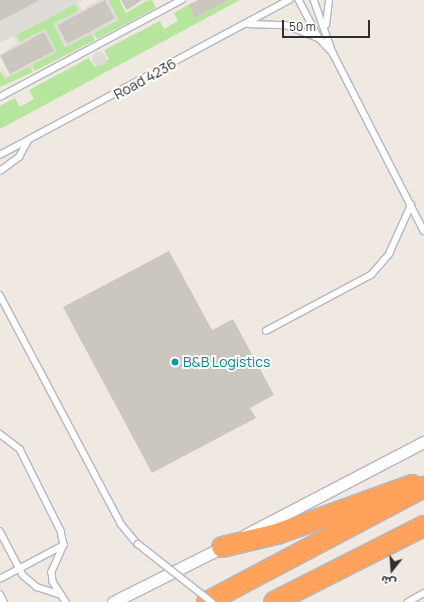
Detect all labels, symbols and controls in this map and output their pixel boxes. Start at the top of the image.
scale bar [284,12,372,38]
text: 50 m [289,18,316,35]
street label: Road 4236 [111,55,179,103]
place label: B&B Logistics [183,354,270,370]
marker: B&B Logistics [170,357,180,367]
north arrow [372,550,412,590]
text: ش [379,573,398,591]

